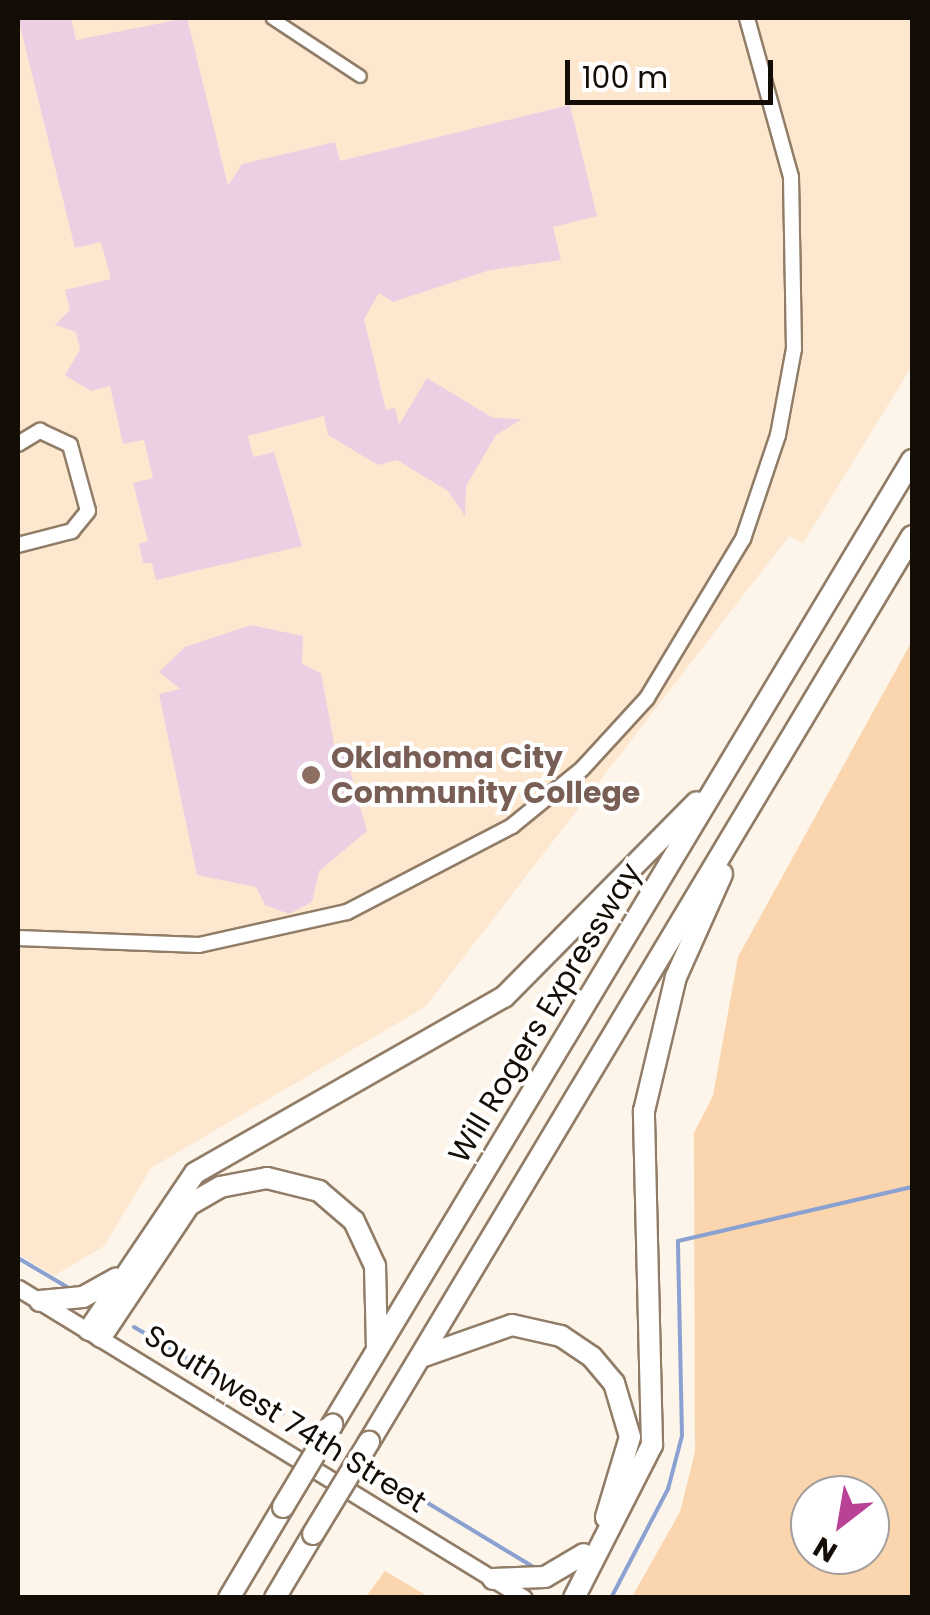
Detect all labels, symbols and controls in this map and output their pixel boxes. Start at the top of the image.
scale bar [570,40,778,102]
text: 100 m [582,56,668,99]
place label: Oklahoma City Community College [331,740,640,810]
marker: Oklahoma City Community College [300,764,322,786]
street label: Will Rogers Expressway [441,856,649,1170]
street label: Southwest 74th Street [138,1318,432,1520]
north arrow [790,1475,890,1575]
text: N [806,1527,844,1572]

